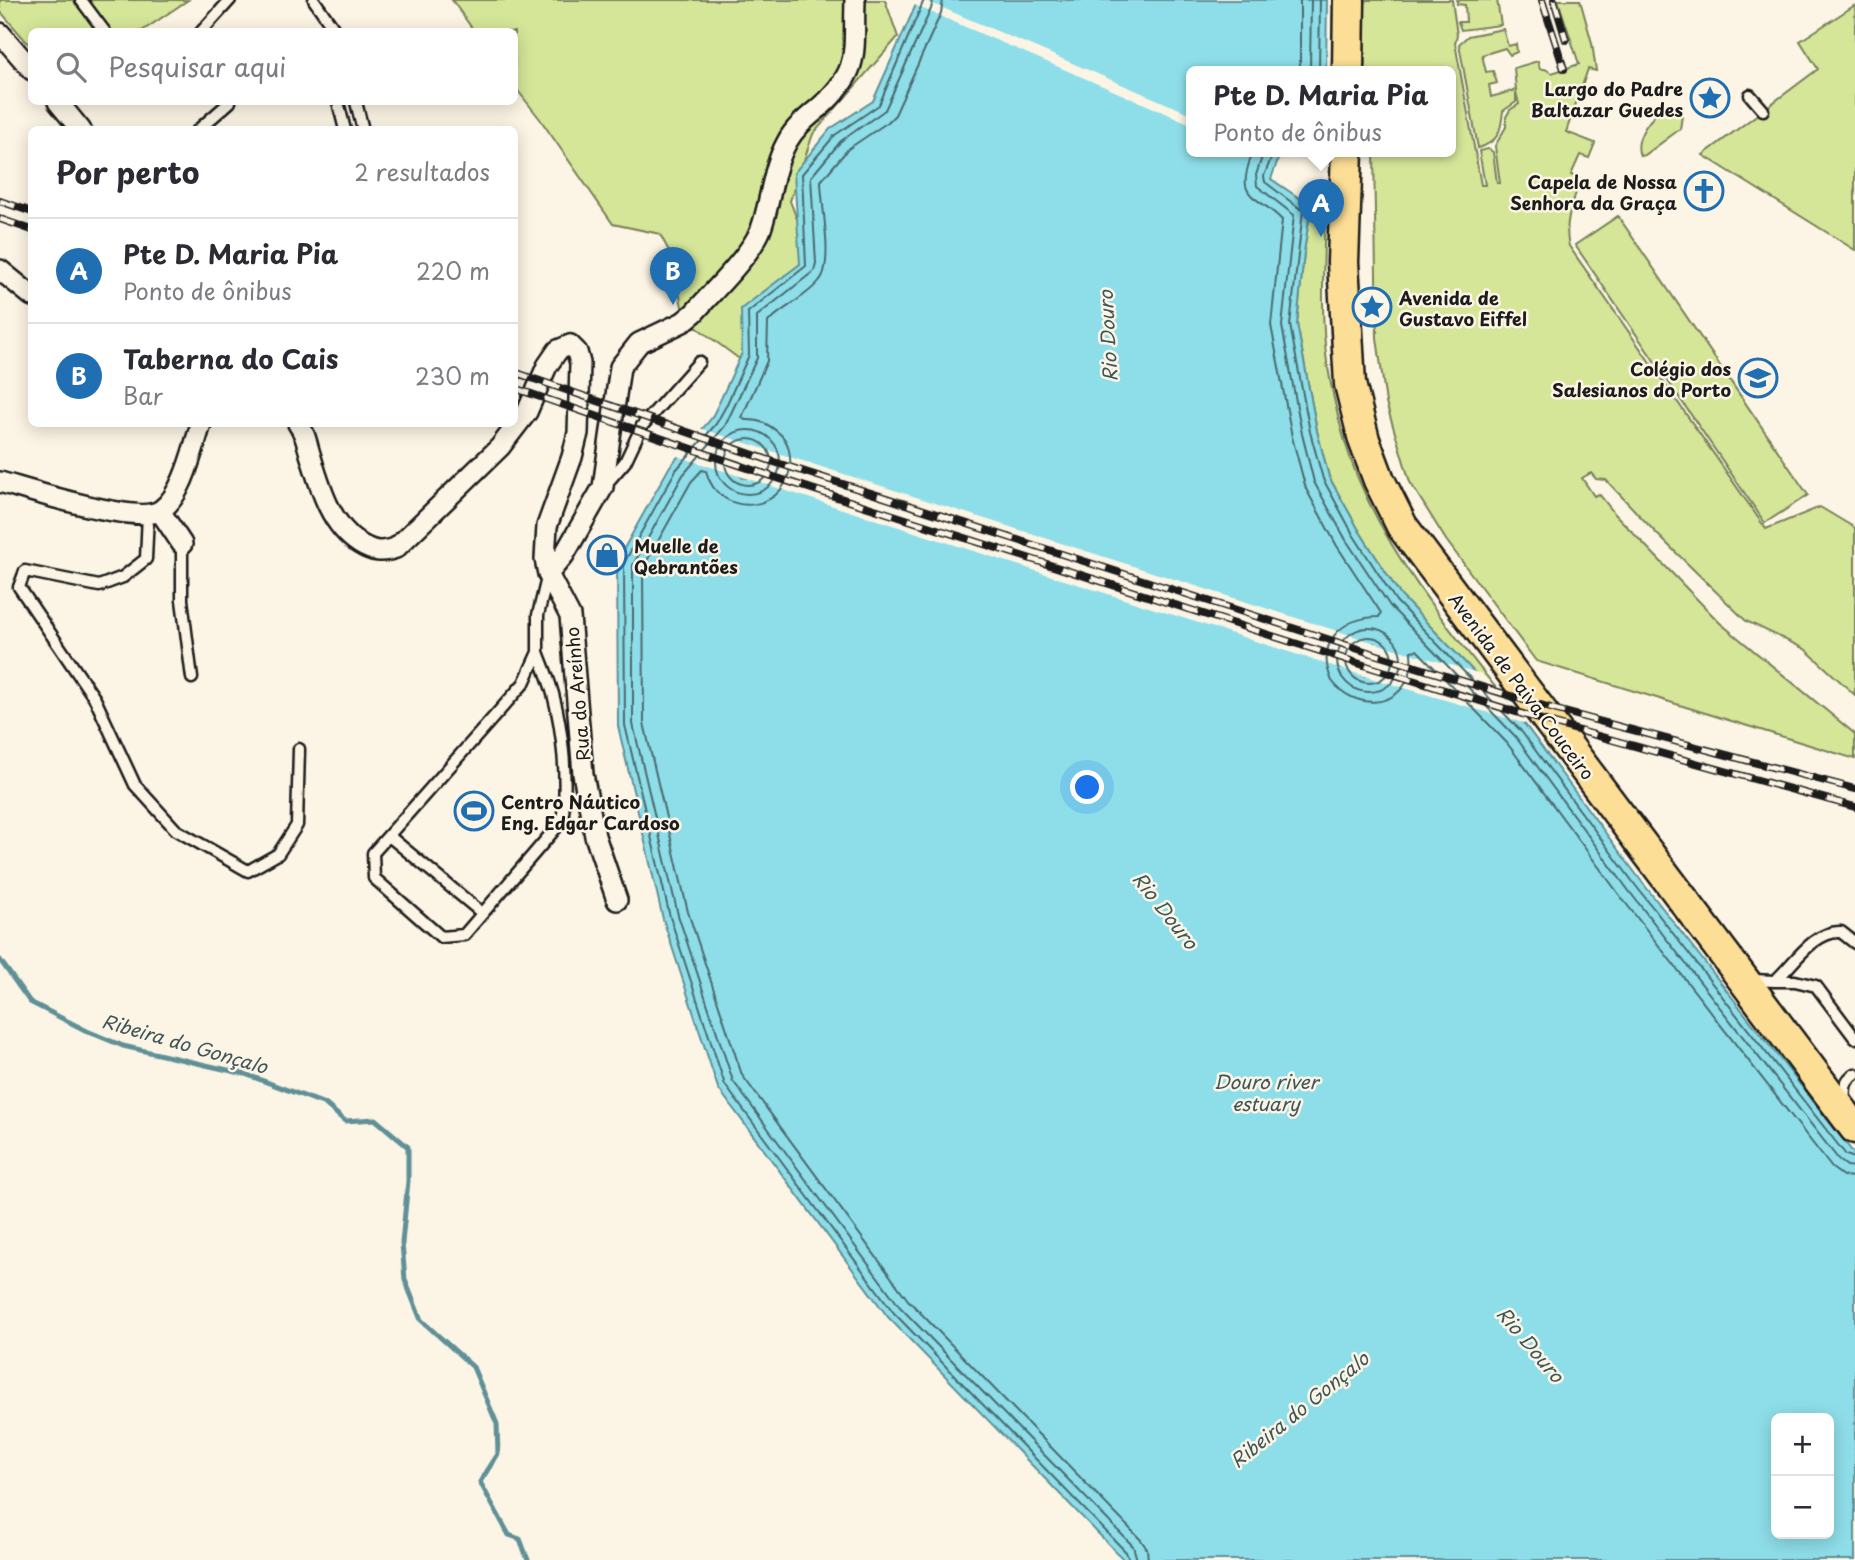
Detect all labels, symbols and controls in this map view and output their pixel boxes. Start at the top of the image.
search box [28,28,518,105]
text: Pesquisar aqui [108,47,286,86]
icon: search [52,48,90,86]
popup [1186,66,1456,157]
text: Pte D. Maria Pia [1213,75,1429,114]
place label: Largo do Padre Baltazar Guedes [1531,75,1683,123]
place icon: Largo do Padre Baltazar Guedes [1689,77,1731,119]
text: Ponto de ônibus [1213,114,1382,149]
text: Por perto [56,149,199,194]
text: 2 resultados [354,154,490,189]
place label: Capela de Nossa Senhora da Graça [1510,168,1677,216]
church icon: Capela de Nossa Senhora da Graça [1683,170,1725,212]
pin: A [1298,179,1344,237]
text: Pte D. Maria Pia [123,234,339,273]
pin: B [650,247,696,305]
text: A [70,253,88,288]
text: 220 m [416,253,490,288]
text: Ponto de ônibus [123,273,292,308]
place label: Avenida de Gustavo Eiffel [1398,284,1527,332]
place icon: Avenida de Gustavo Eiffel [1351,286,1393,328]
water label: Rio Douro [1091,288,1123,382]
text: Taberna do Cais [123,339,338,378]
place label: Colégio dos Salesianos do Porto [1552,355,1731,403]
school or university icon: Colégio dos Salesianos do Porto [1737,357,1779,399]
text: B [71,358,87,393]
text: 230 m [415,358,490,393]
text: Bar [123,378,163,413]
place label: Muelle de Qebrantões [634,532,738,580]
shop icon: Muelle de Qebrantões [586,534,628,576]
street label: Avenida de Paiva Couceiro [1443,587,1601,785]
street label: Rua do Areínho [558,626,596,762]
your location [1070,770,1104,804]
place label: Centro Náutico Eng. Edgar Cardoso [501,788,680,836]
sports icon: Centro Náutico Eng. Edgar Cardoso [453,790,495,832]
water label: Rio Douro [1127,865,1206,956]
water label: Ribeira do Gonçalo [99,1006,272,1080]
water label: Douro river estuary [1214,1067,1321,1117]
water label: Rio Douro [1491,1300,1572,1389]
water label: Ribeira do Gonçalo [1224,1343,1375,1474]
map controls [1771,1413,1834,1539]
button: + [1771,1413,1834,1476]
button: − [1771,1476,1834,1539]

